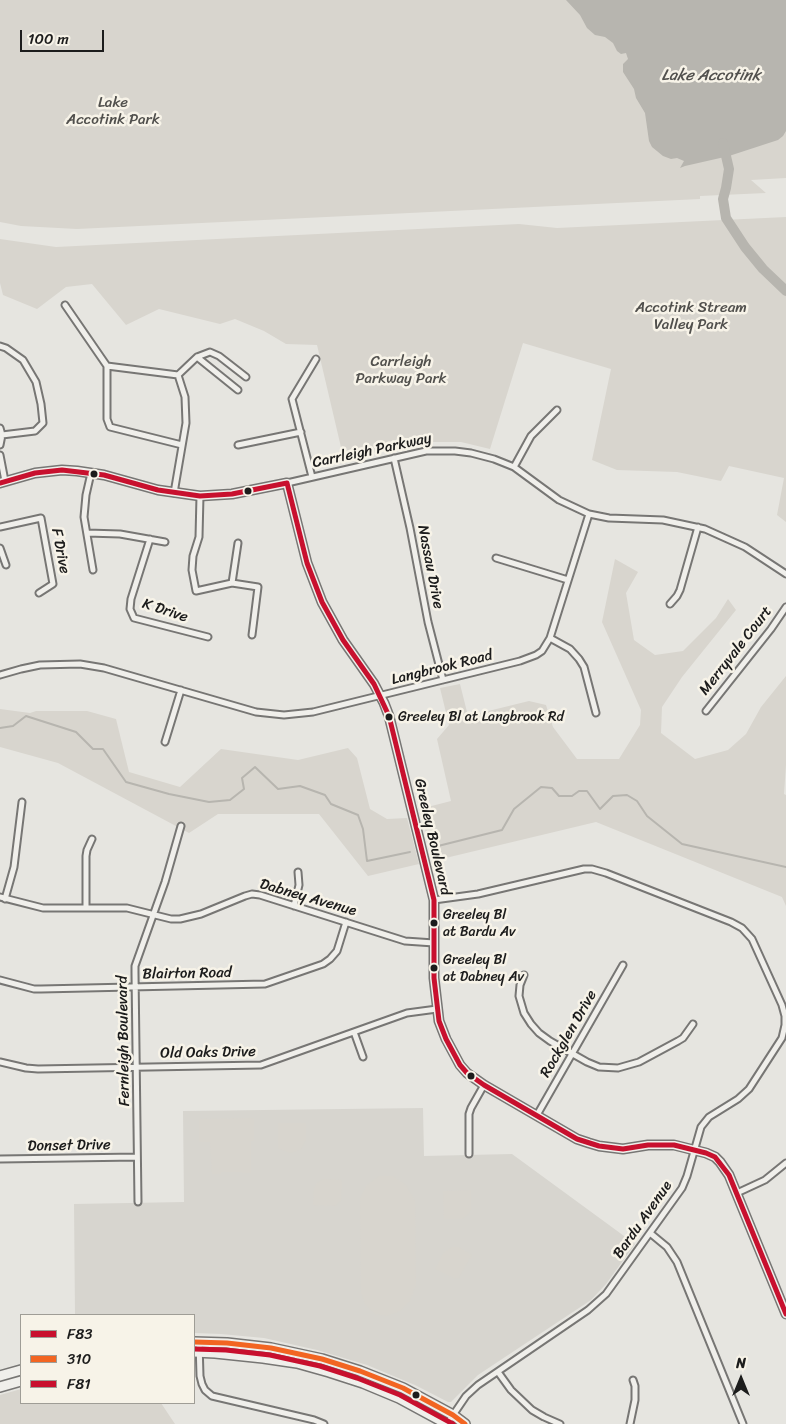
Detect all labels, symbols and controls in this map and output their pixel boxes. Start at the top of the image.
scale bar [22,20,106,52]
text: 100 m [28,26,69,52]
water label: Lake Accotink [662,66,760,86]
park label: Lake Accotink Park [66,94,160,129]
park label: Accotink Stream Valley Park [635,299,747,334]
park label: Carrleigh Parkway Park [355,353,447,388]
street label: Carrleigh Parkway [311,430,433,472]
unlabelled marker [89,469,99,479]
unlabelled marker [243,486,253,496]
street label: Nassau Drive [413,523,447,611]
street label: F Drive [47,527,73,575]
street label: K Drive [140,595,190,627]
street label: Merryvale Court [696,603,776,699]
street label: Langbrook Road [390,647,494,689]
place label: Greeley Bl at Langbrook Rd [398,709,564,725]
marker: Greeley Bl at Langbrook Rd [384,712,394,722]
street label: Greeley Boulevard [410,777,454,897]
street label: Dabney Avenue [257,876,359,920]
place label: Greeley Bl at Bardu Av [443,907,516,940]
marker: Greeley Bl at Bardu Av [429,918,439,928]
place label: Greeley Bl at Dabney Av [443,952,524,984]
marker: Greeley Bl at Dabney Av [429,963,439,973]
street label: Blairton Road [142,964,232,984]
street label: Fernleigh Boulevard [114,975,134,1107]
street label: Rockglen Drive [537,987,601,1081]
street label: Old Oaks Drive [160,1043,256,1063]
unlabelled marker [466,1071,476,1081]
street label: Donset Drive [27,1136,111,1156]
street label: Bardu Avenue [610,1178,676,1262]
legend [20,1314,195,1404]
text: F83 [67,1321,92,1347]
text: 310 [67,1346,91,1372]
text: N [736,1351,746,1376]
north arrow [716,1354,766,1404]
text: F81 [67,1371,91,1397]
unlabelled marker [411,1390,421,1400]

